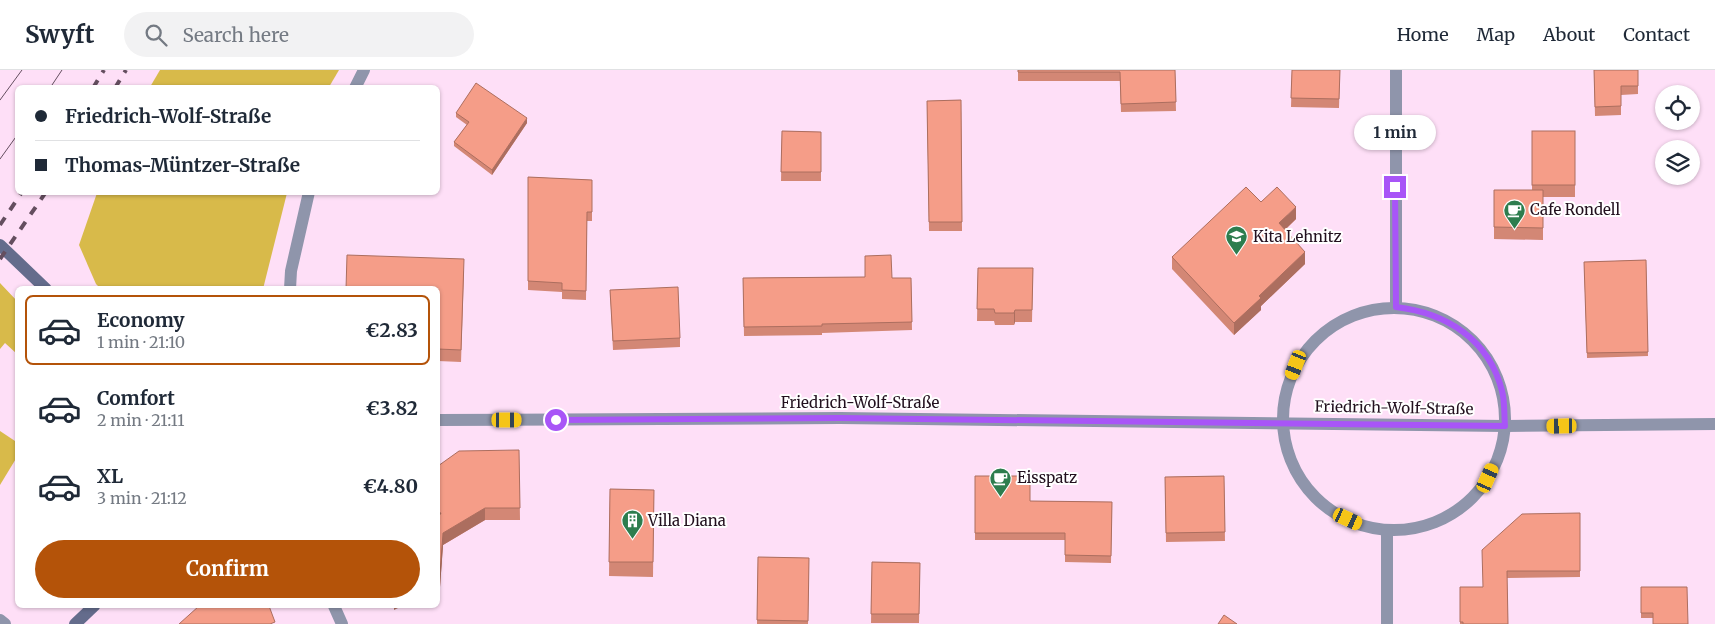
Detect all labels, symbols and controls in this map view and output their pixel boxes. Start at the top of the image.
search box [124,12,474,57]
text: Swyft [25,19,94,50]
icon: search [142,21,170,49]
text: Search here [182,23,289,47]
text: Home [1397,23,1449,46]
text: Map [1477,23,1515,46]
text: About [1543,23,1595,46]
text: Contact [1623,23,1690,46]
map controls [1655,85,1700,185]
button: locate [1655,85,1700,130]
text: Friedrich-Wolf-Straße [65,104,271,128]
callout: 1 min [1354,114,1436,150]
text: 1 min [1373,122,1417,142]
button: layers [1655,140,1700,185]
text: Thomas-Müntzer-Straße [65,153,300,177]
route end [1384,176,1406,198]
cafe icon: Cafe Rondell [1502,198,1526,229]
place label: Cafe Rondell [1530,200,1620,219]
school or university icon: Kita Lehnitz [1225,225,1249,256]
place label: Kita Lehnitz [1253,227,1342,246]
icon: car [37,308,82,353]
text: Economy [97,308,185,332]
text: €2.83 [365,318,418,342]
text: 1 min · 21:10 [97,332,185,352]
car [1283,348,1308,382]
icon: car [37,386,82,431]
text: Comfort [97,386,175,410]
street label: Friedrich-Wolf-Straße [781,393,940,412]
text: €3.82 [366,396,418,420]
street label: Friedrich-Wolf-Straße [1315,397,1474,418]
route start [545,409,567,431]
text: 2 min · 21:11 [97,410,185,430]
car [492,413,522,428]
car [1546,418,1577,434]
car [1475,461,1500,495]
icon: car [37,464,82,509]
text: XL [97,464,123,488]
cafe icon: Eisspatz [989,466,1013,497]
place label: Eisspatz [1017,468,1077,487]
text: €4.80 [363,474,418,498]
text: 3 min · 21:12 [97,488,187,508]
car [1331,506,1364,532]
building icon: Villa Diana [620,509,644,540]
place label: Villa Diana [647,511,726,530]
button: Confirm [35,540,420,598]

